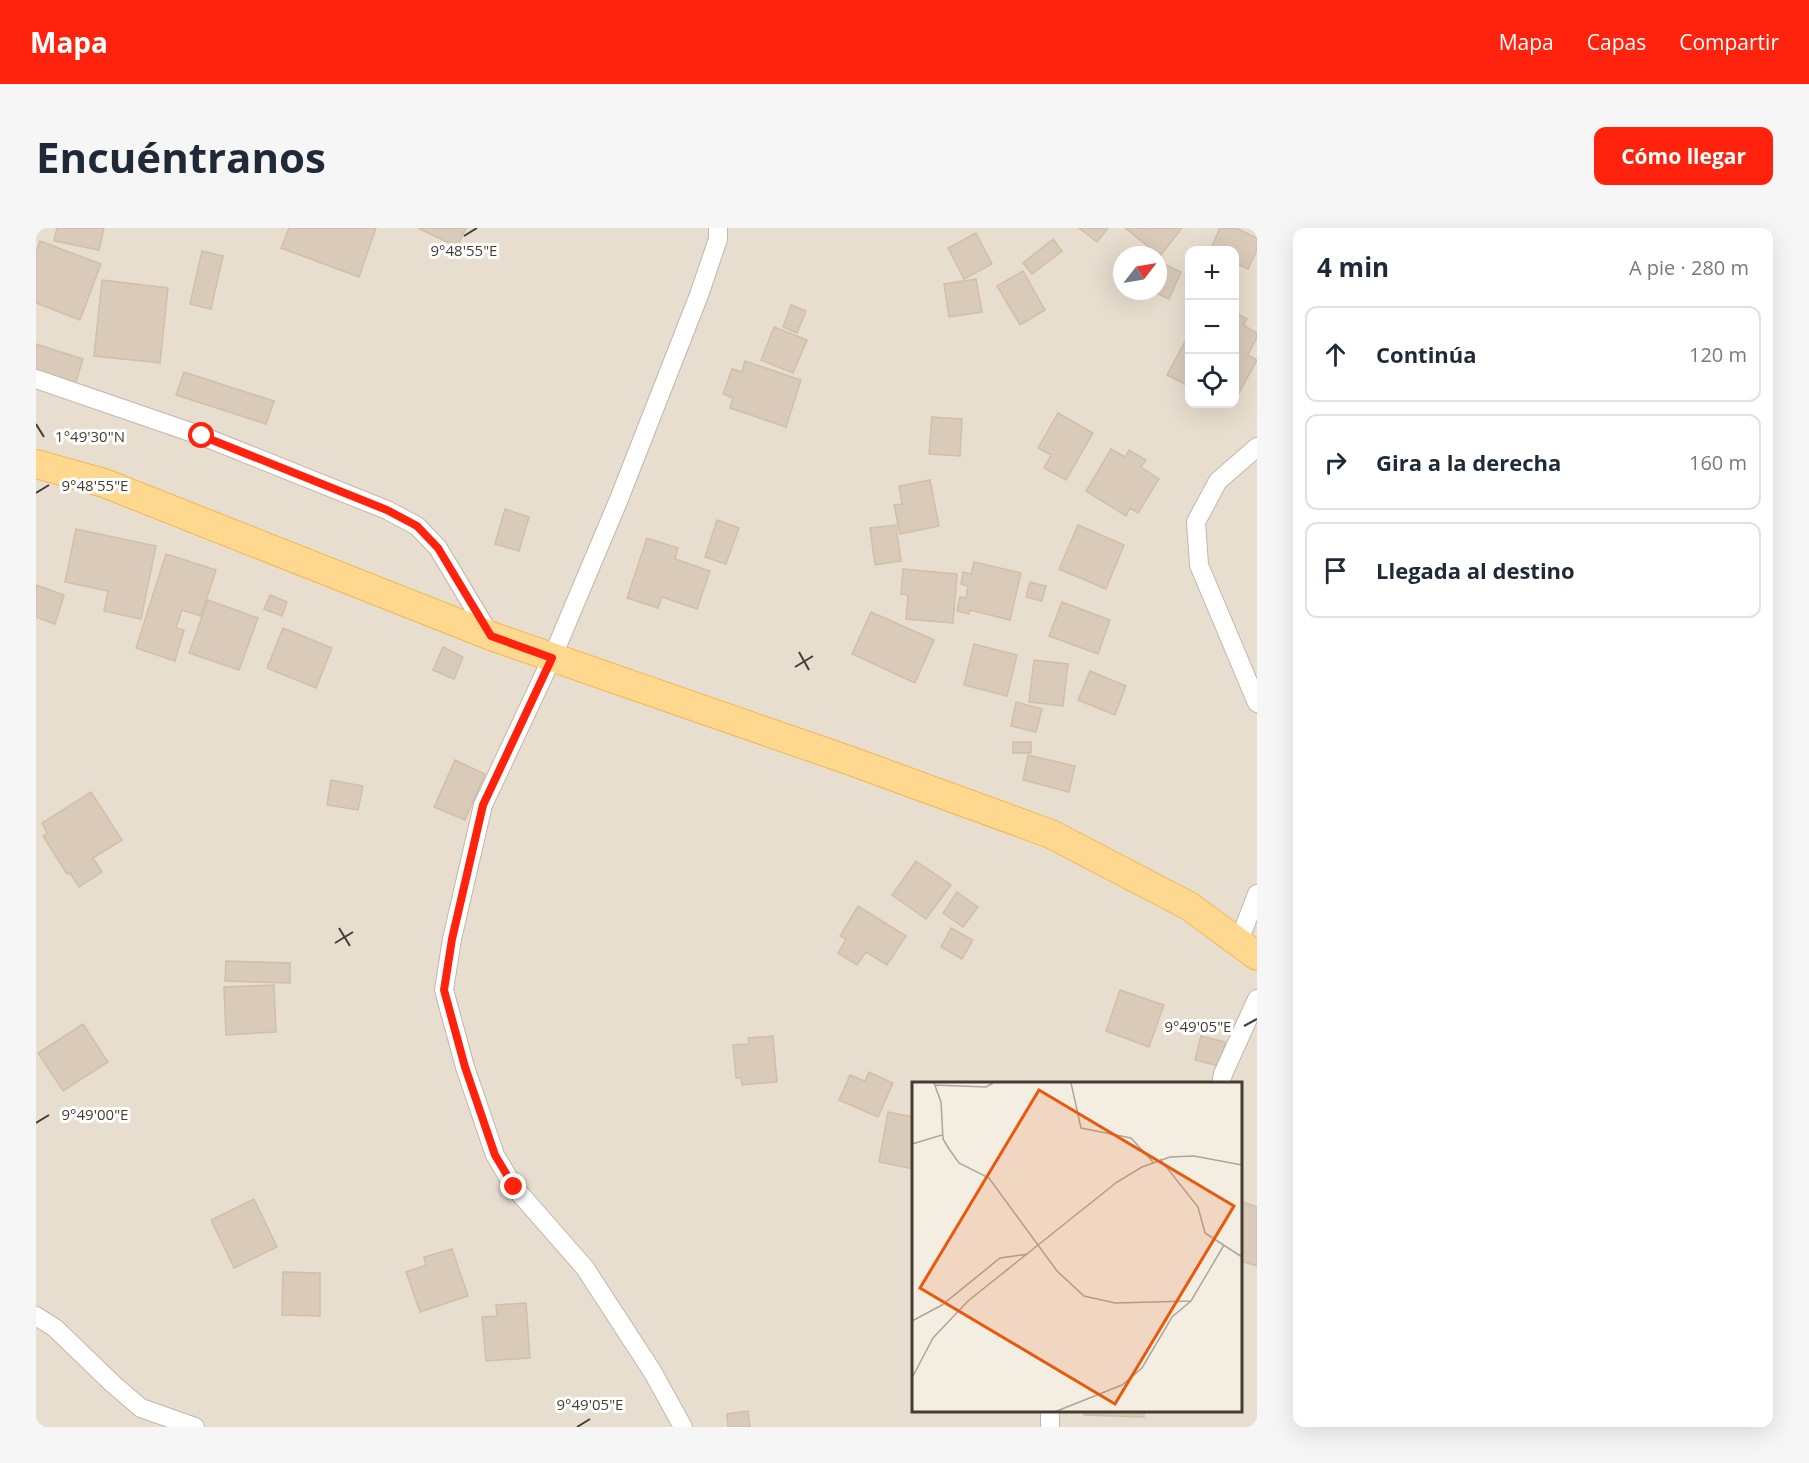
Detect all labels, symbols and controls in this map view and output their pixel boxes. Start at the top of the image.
text: Mapa [30,23,108,61]
text: Mapa [1499,28,1554,56]
text: Capas [1587,28,1646,56]
text: Compartir [1679,28,1779,56]
button: Cómo llegar [1594,127,1773,185]
text: Encuéntranos [36,128,326,185]
text: 9°48'55"E [431,240,497,260]
north arrow [1113,246,1167,300]
map controls [1185,246,1239,408]
button: + [1185,246,1239,300]
text: 4 min [1317,249,1389,285]
text: A pie · 280 m [1629,254,1749,281]
button: − [1185,300,1239,354]
icon: ahead [1319,338,1352,371]
text: Continúa [1376,339,1477,369]
text: 120 m [1689,341,1747,368]
button: locate [1185,354,1239,408]
route start [188,422,214,448]
text: 1°49'30"N [55,426,125,446]
icon: right [1319,446,1352,479]
text: Gira a la derecha [1376,447,1561,477]
text: 160 m [1689,449,1747,476]
text: 9°48'55"E [62,475,128,495]
icon: arrive [1319,554,1352,587]
text: Llegada al destino [1376,555,1575,585]
text: 9°49'05"E [1165,1016,1231,1036]
inset map [912,1082,1242,1412]
text: 9°49'00"E [62,1104,128,1124]
route end [500,1173,526,1199]
text: 9°49'05"E [557,1394,623,1414]

